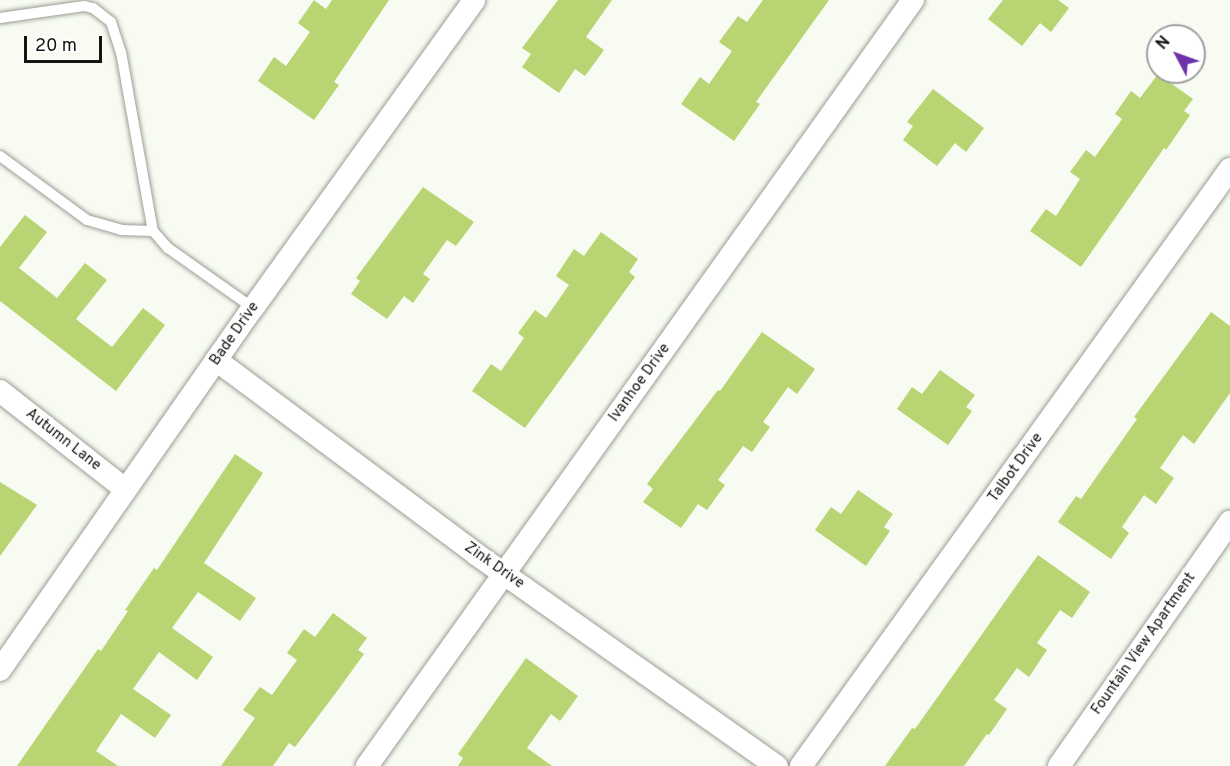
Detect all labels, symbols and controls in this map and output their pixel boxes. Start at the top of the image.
scale bar [27,24,105,62]
north arrow [1146,24,1206,84]
text: N [1153,33,1175,54]
text: 20 m [35,35,77,58]
street label: Bade Drive [207,299,263,369]
street label: Ivanhoe Drive [606,340,674,426]
street label: Autumn Lane [22,405,104,475]
street label: Talbot Drive [985,430,1047,506]
street label: Zink Drive [461,539,527,593]
street label: Fountain View Apartment [1088,569,1200,719]

